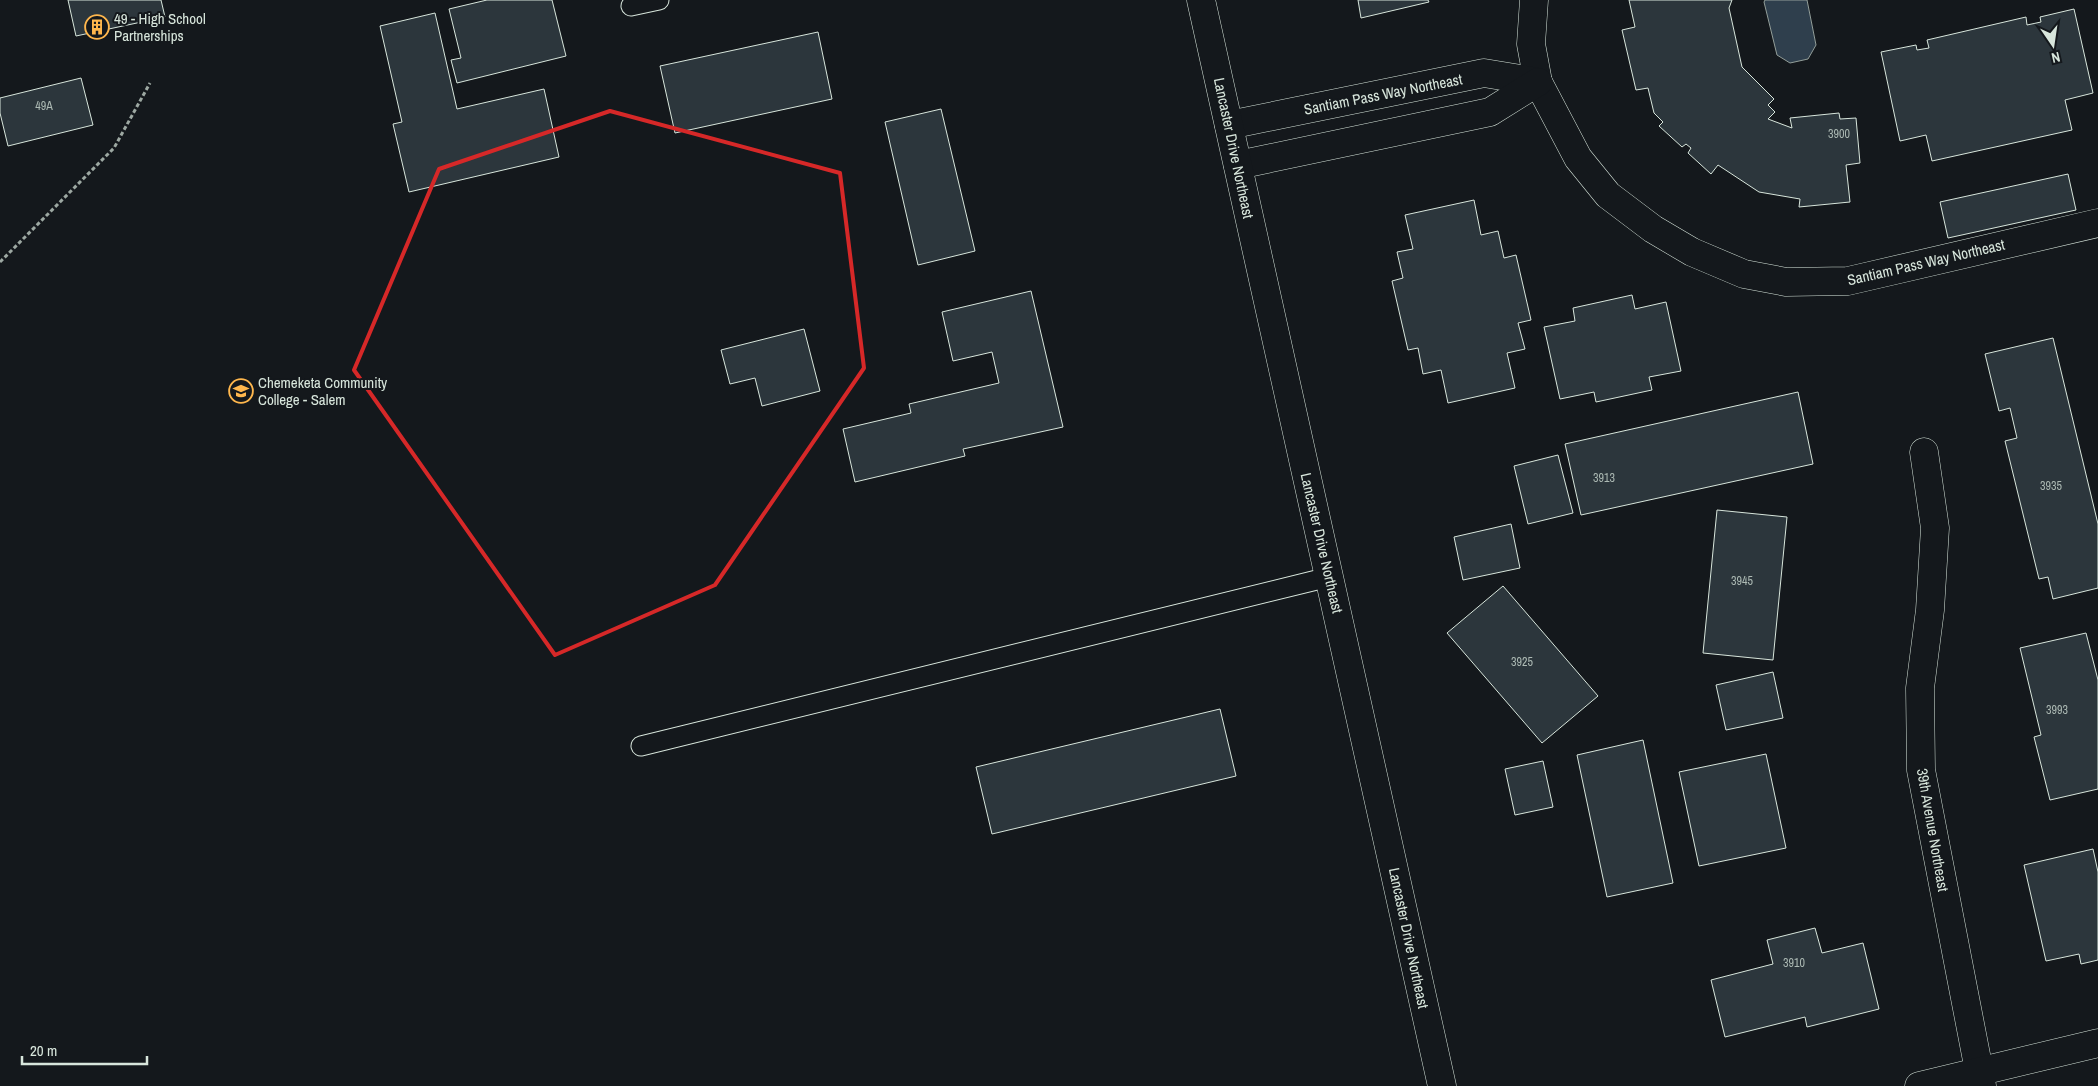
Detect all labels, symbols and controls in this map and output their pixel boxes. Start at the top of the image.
place label: 49 - High School Partnerships [114,8,206,46]
building icon: 49 - High School Partnerships [84,14,110,40]
north arrow [2028,20,2078,70]
text: N [2050,48,2062,67]
street label: Santiam Pass Way Northeast [1302,68,1465,120]
street label: Lancaster Drive Northeast [1209,76,1259,221]
house number: 49A [35,98,53,114]
house number: 3900 [1828,126,1850,142]
street label: Santiam Pass Way Northeast [1845,234,2007,290]
place label: Chemeketa Community College - Salem [258,372,388,410]
school or university icon: Chemeketa Community College - Salem [228,378,254,404]
house number: 3913 [1593,470,1615,486]
street label: Lancaster Drive Northeast [1296,471,1349,616]
house number: 3935 [2040,478,2062,494]
house number: 3945 [1731,573,1753,589]
house number: 3925 [1511,654,1533,670]
house number: 3993 [2046,702,2068,718]
street label: 39th Avenue Northeast [1912,767,1954,894]
street label: Lancaster Drive Northeast [1384,866,1434,1011]
house number: 3910 [1783,955,1805,971]
scale bar [22,1034,148,1066]
text: 20 m [30,1040,57,1061]

